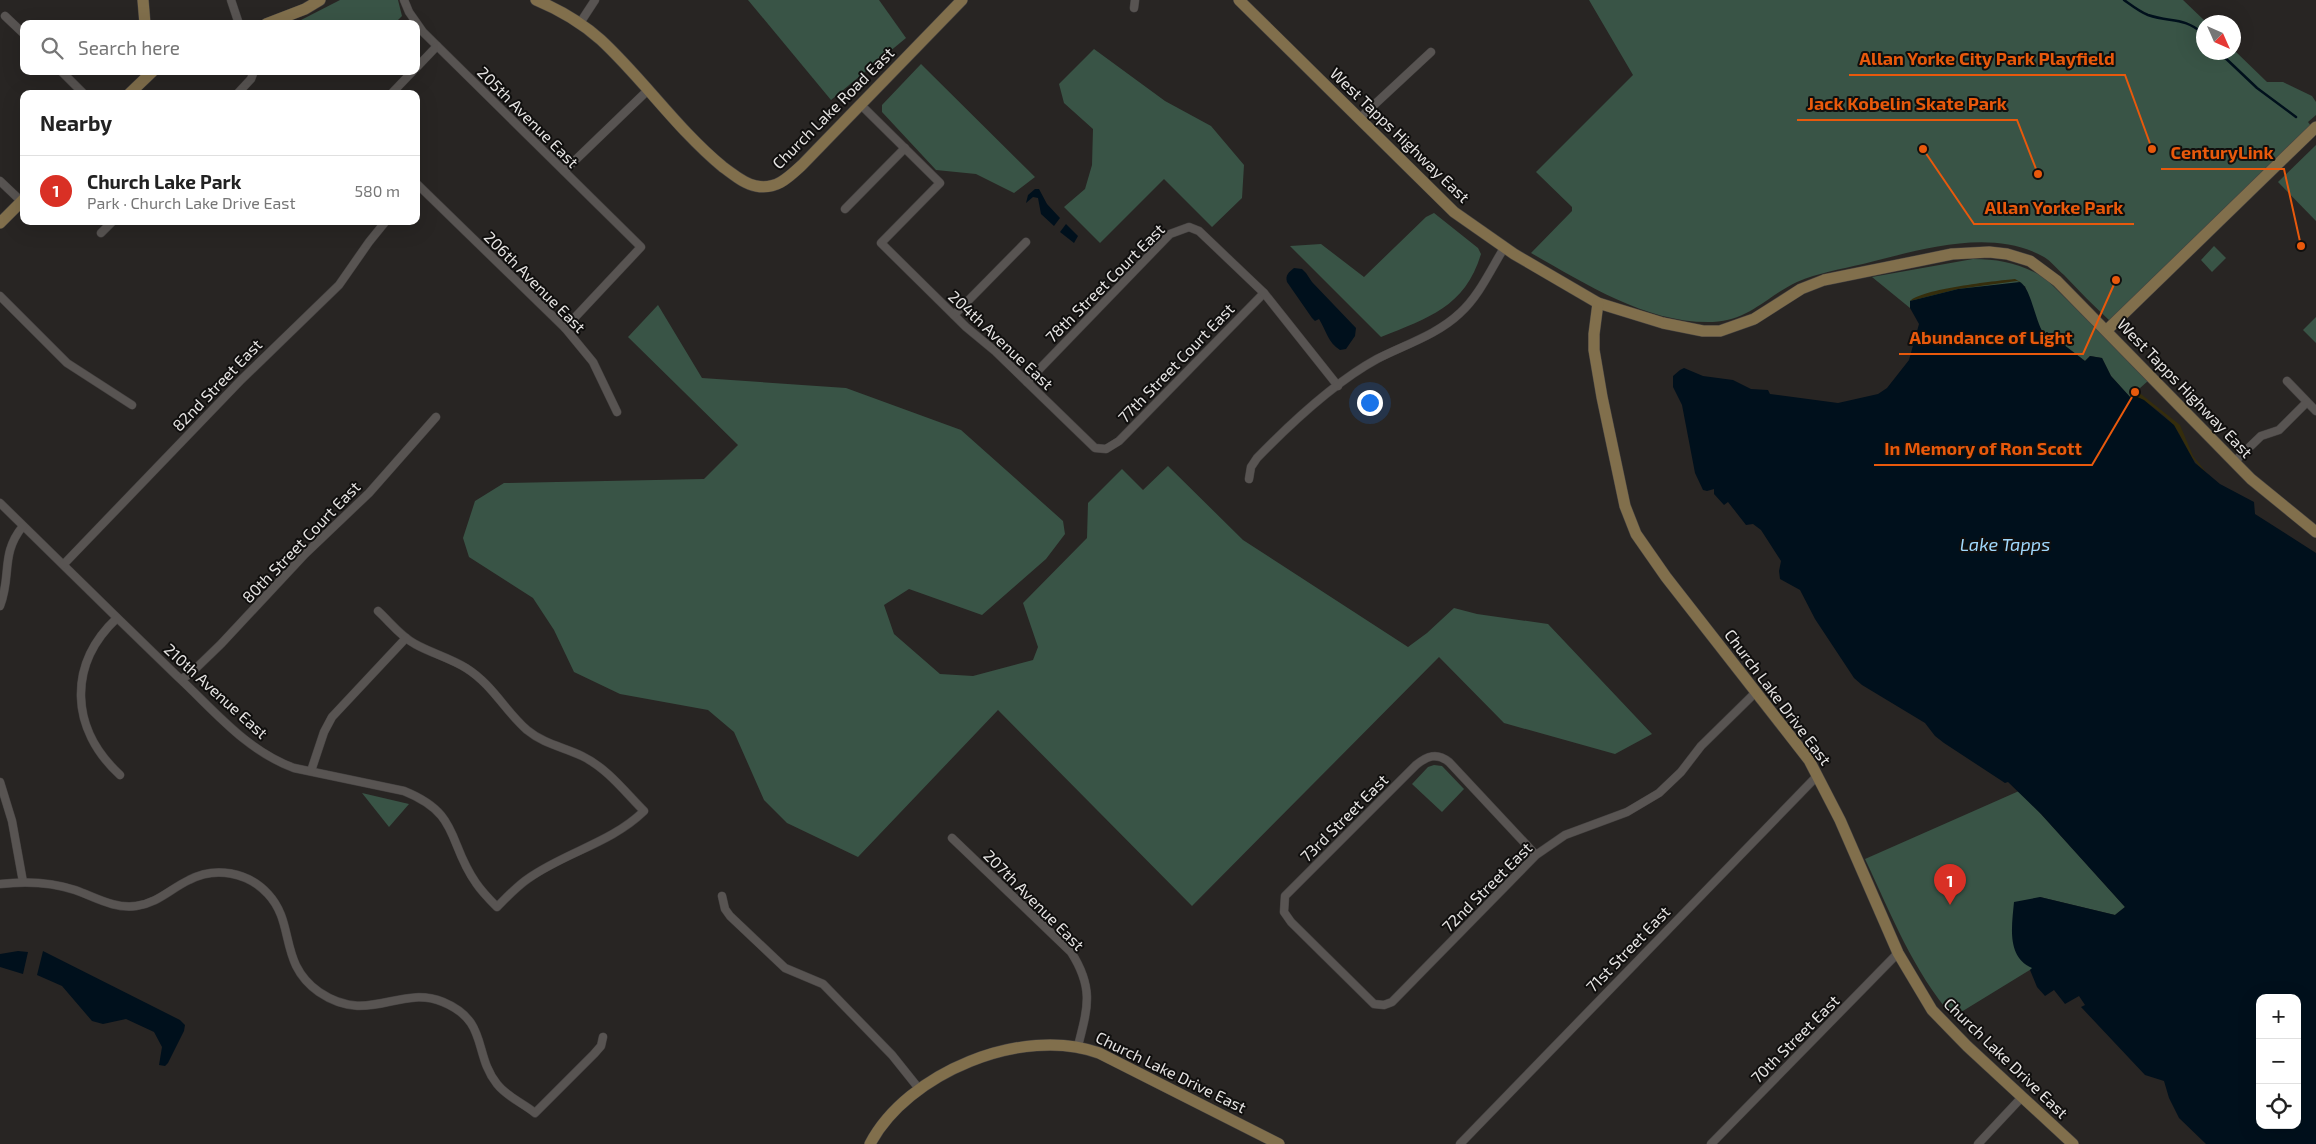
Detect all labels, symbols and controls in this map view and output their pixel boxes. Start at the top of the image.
north arrow [2196,15,2241,60]
search box [20,20,420,75]
icon: search [38,34,66,62]
text: Search here [78,36,180,59]
callout: Allan Yorke City Park Playfield [1849,42,2125,75]
street label: Church Lake Road East [768,43,897,172]
text: Allan Yorke City Park Playfield [1859,47,2115,69]
street label: 205th Avenue East [474,62,583,171]
street label: West Tapps Highway East [1327,63,1474,206]
callout: Jack Kobelin Skate Park [1797,87,2017,120]
text: Jack Kobelin Skate Park [1807,92,2007,114]
text: Nearby [40,110,112,135]
callout: CenturyLink [2161,136,2284,169]
text: CenturyLink [2171,141,2273,163]
text: Church Lake Park [87,170,241,193]
text: 1 [53,181,59,200]
text: 580 m [354,181,400,200]
callout: Allan Yorke Park [1974,191,2134,224]
text: Park · Church Lake Drive East [87,193,296,212]
text: Allan Yorke Park [1985,196,2123,218]
street label: 78th Street Court East [1041,219,1168,346]
street label: 206th Avenue East [481,227,590,336]
street label: 204th Avenue East [945,286,1058,393]
street label: 77th Street Court East [1114,299,1238,426]
street label: West Tapps Highway East [2114,314,2257,461]
callout: Abundance of Light [1899,321,2083,354]
text: Abundance of Light [1909,326,2073,348]
street label: 82nd Street East [168,335,265,435]
your location [1357,390,1383,416]
callout: In Memory of Ron Scott [1874,432,2092,465]
text: In Memory of Ron Scott [1884,437,2082,459]
street label: 80th Street Court East [238,477,364,606]
water label: Lake Tapps [1960,533,2050,555]
street label: Church Lake Drive East [1721,625,1836,768]
street label: 210th Avenue East [161,639,272,742]
street label: 73rd Street East [1296,770,1391,865]
street label: 72nd Street East [1438,838,1536,936]
street label: 207th Avenue East [980,845,1089,954]
pin: 1 [1934,864,1966,905]
street label: 71st Street East [1582,902,1673,996]
street label: 70th Street East [1747,991,1843,1087]
street label: Church Lake Drive East [1940,993,2072,1122]
map controls [2256,994,2301,1129]
button: + [2256,994,2301,1039]
street label: Church Lake Drive East [1093,1027,1250,1116]
button: − [2256,1039,2301,1084]
button: locate [2256,1084,2301,1129]

